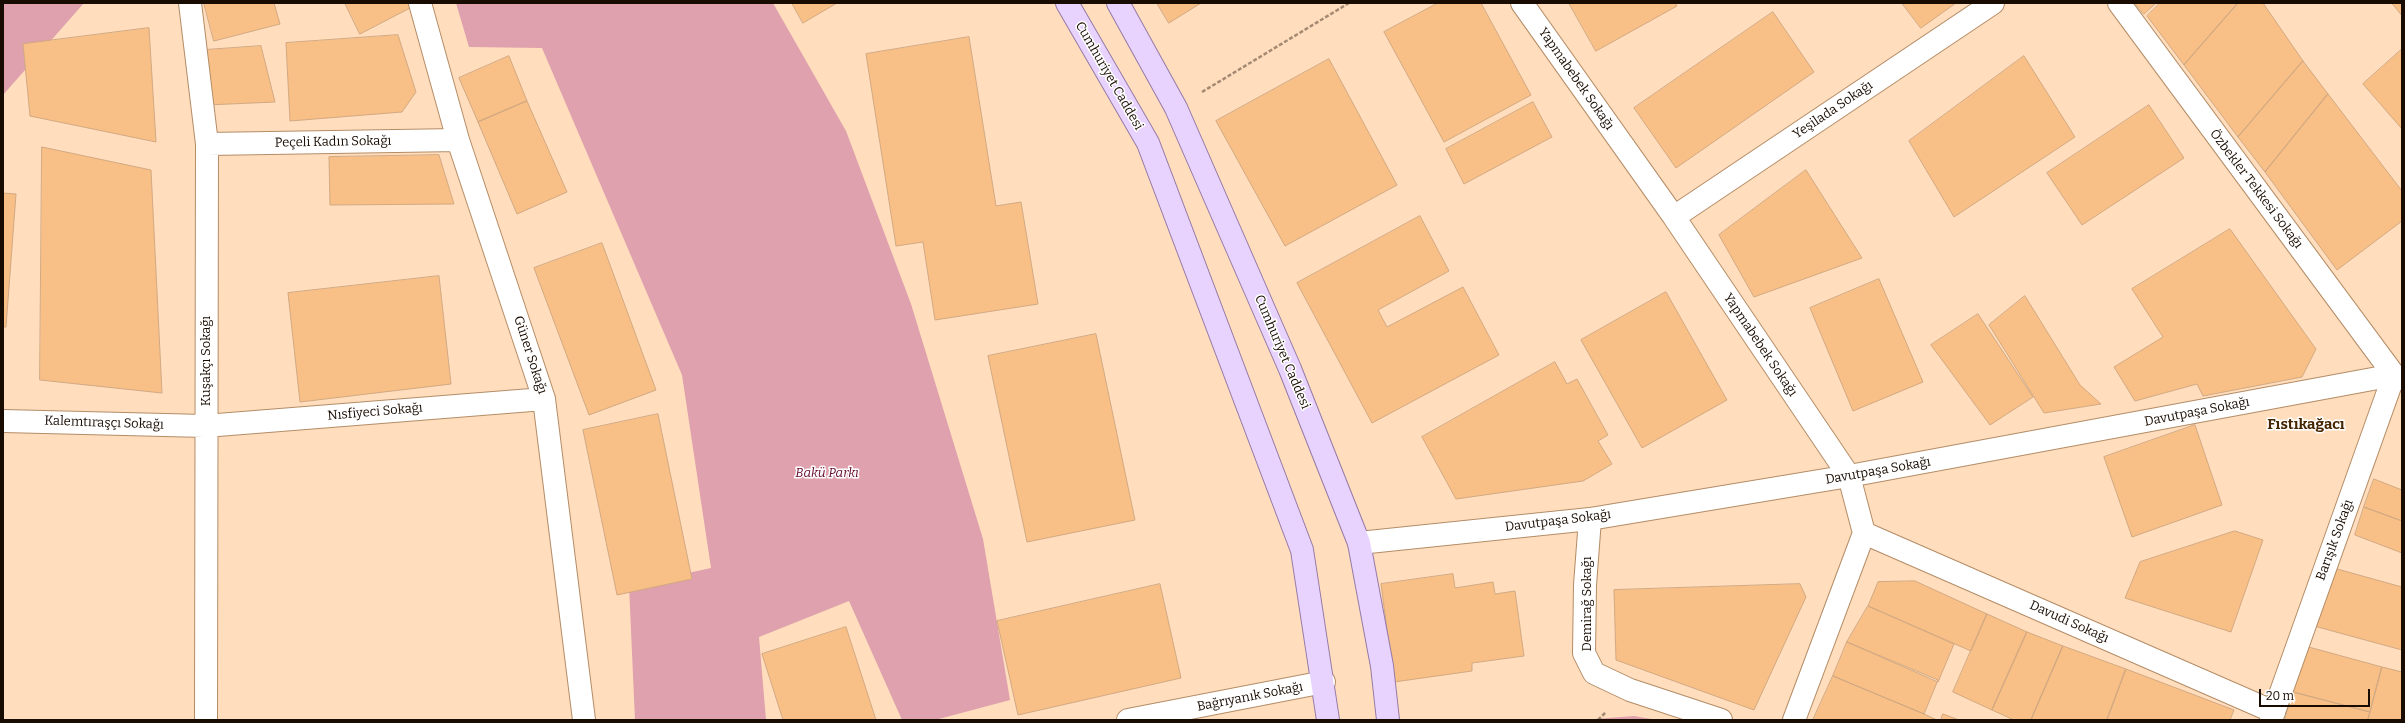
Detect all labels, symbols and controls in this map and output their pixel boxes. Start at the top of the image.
street label: Cumhuriyet Caddesi [1072,19,1146,133]
street label: Yapmabebek Sokağı [1535,25,1617,133]
street label: Yeşilada Sokağı [1790,78,1876,142]
street label: Özbekler Tekkesi Sokağı [2206,126,2306,252]
street label: Peçeli Kadın Sokağı [274,133,392,151]
street label: Yapmabebek Sokağı [1720,290,1800,400]
street label: Cumhuriyet Caddesi [1251,292,1313,412]
street label: Güner Sokağı [510,314,550,396]
street label: Kuşakçı Sokağı [198,316,214,406]
street label: Davutpaşa Sokağı [2143,394,2251,430]
street label: Nısfiyeci Sokağı [327,400,423,424]
street label: Kalemtıraşçı Sokağı [44,413,164,433]
district label: Fıstıkağacı [2267,416,2345,434]
street label: Davutpaşa Sokağı [1824,454,1932,488]
park label: Bakü Parkı [795,465,859,481]
street label: Barışık Sokağı [2313,497,2357,583]
street label: Davutpaşa Sokağı [1504,507,1612,535]
street label: Demirağ Sokağı [1579,556,1595,652]
street label: Davudi Sokağı [2027,598,2111,646]
street label: Bağrıyanık Sokağı [1196,679,1304,715]
scale bar [2261,681,2372,707]
text: 20 m [2266,689,2294,703]

